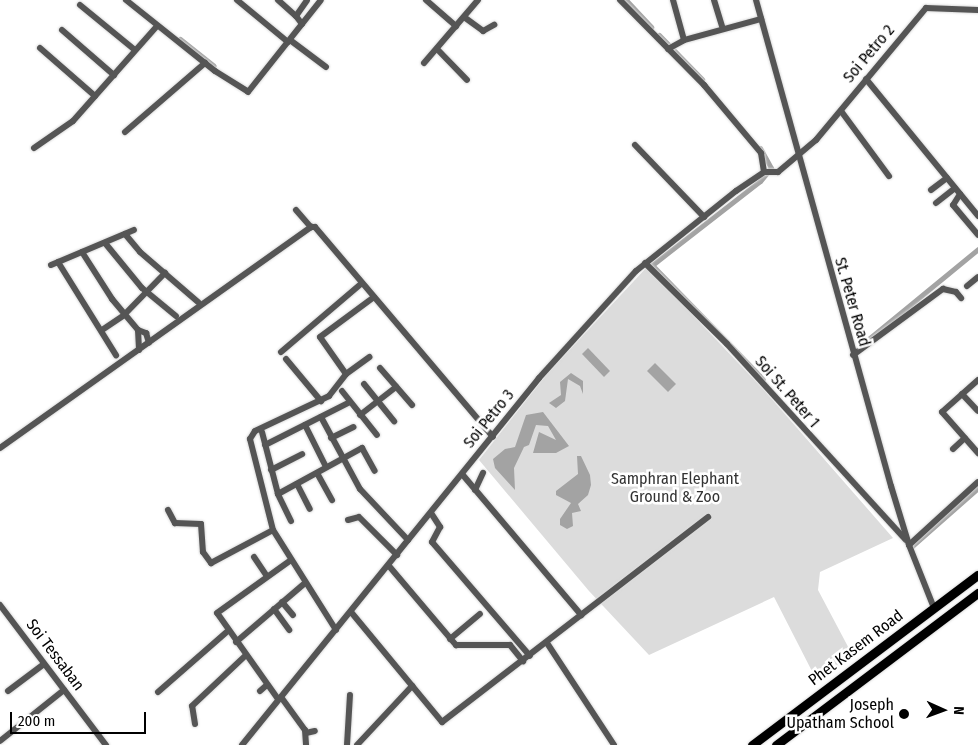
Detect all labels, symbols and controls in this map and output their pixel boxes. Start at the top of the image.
street label: Soi Petro 2 [839,21,899,87]
street label: St. Peter Road [830,255,874,349]
street label: Soi St. Peter 1 [751,352,823,432]
street label: Soi Petro 3 [460,386,518,452]
park label: Samphran Elephant Ground & Zoo [611,469,739,507]
street label: Phet Kasem Road [805,606,907,690]
street label: Soi Tessaban [22,616,88,694]
north arrow [918,685,968,735]
place label: Joseph Upatham School [787,695,894,733]
scale bar [12,702,149,734]
text: N [950,706,967,715]
marker: Joseph Upatham School [898,708,910,720]
text: 200 m [18,712,55,730]

